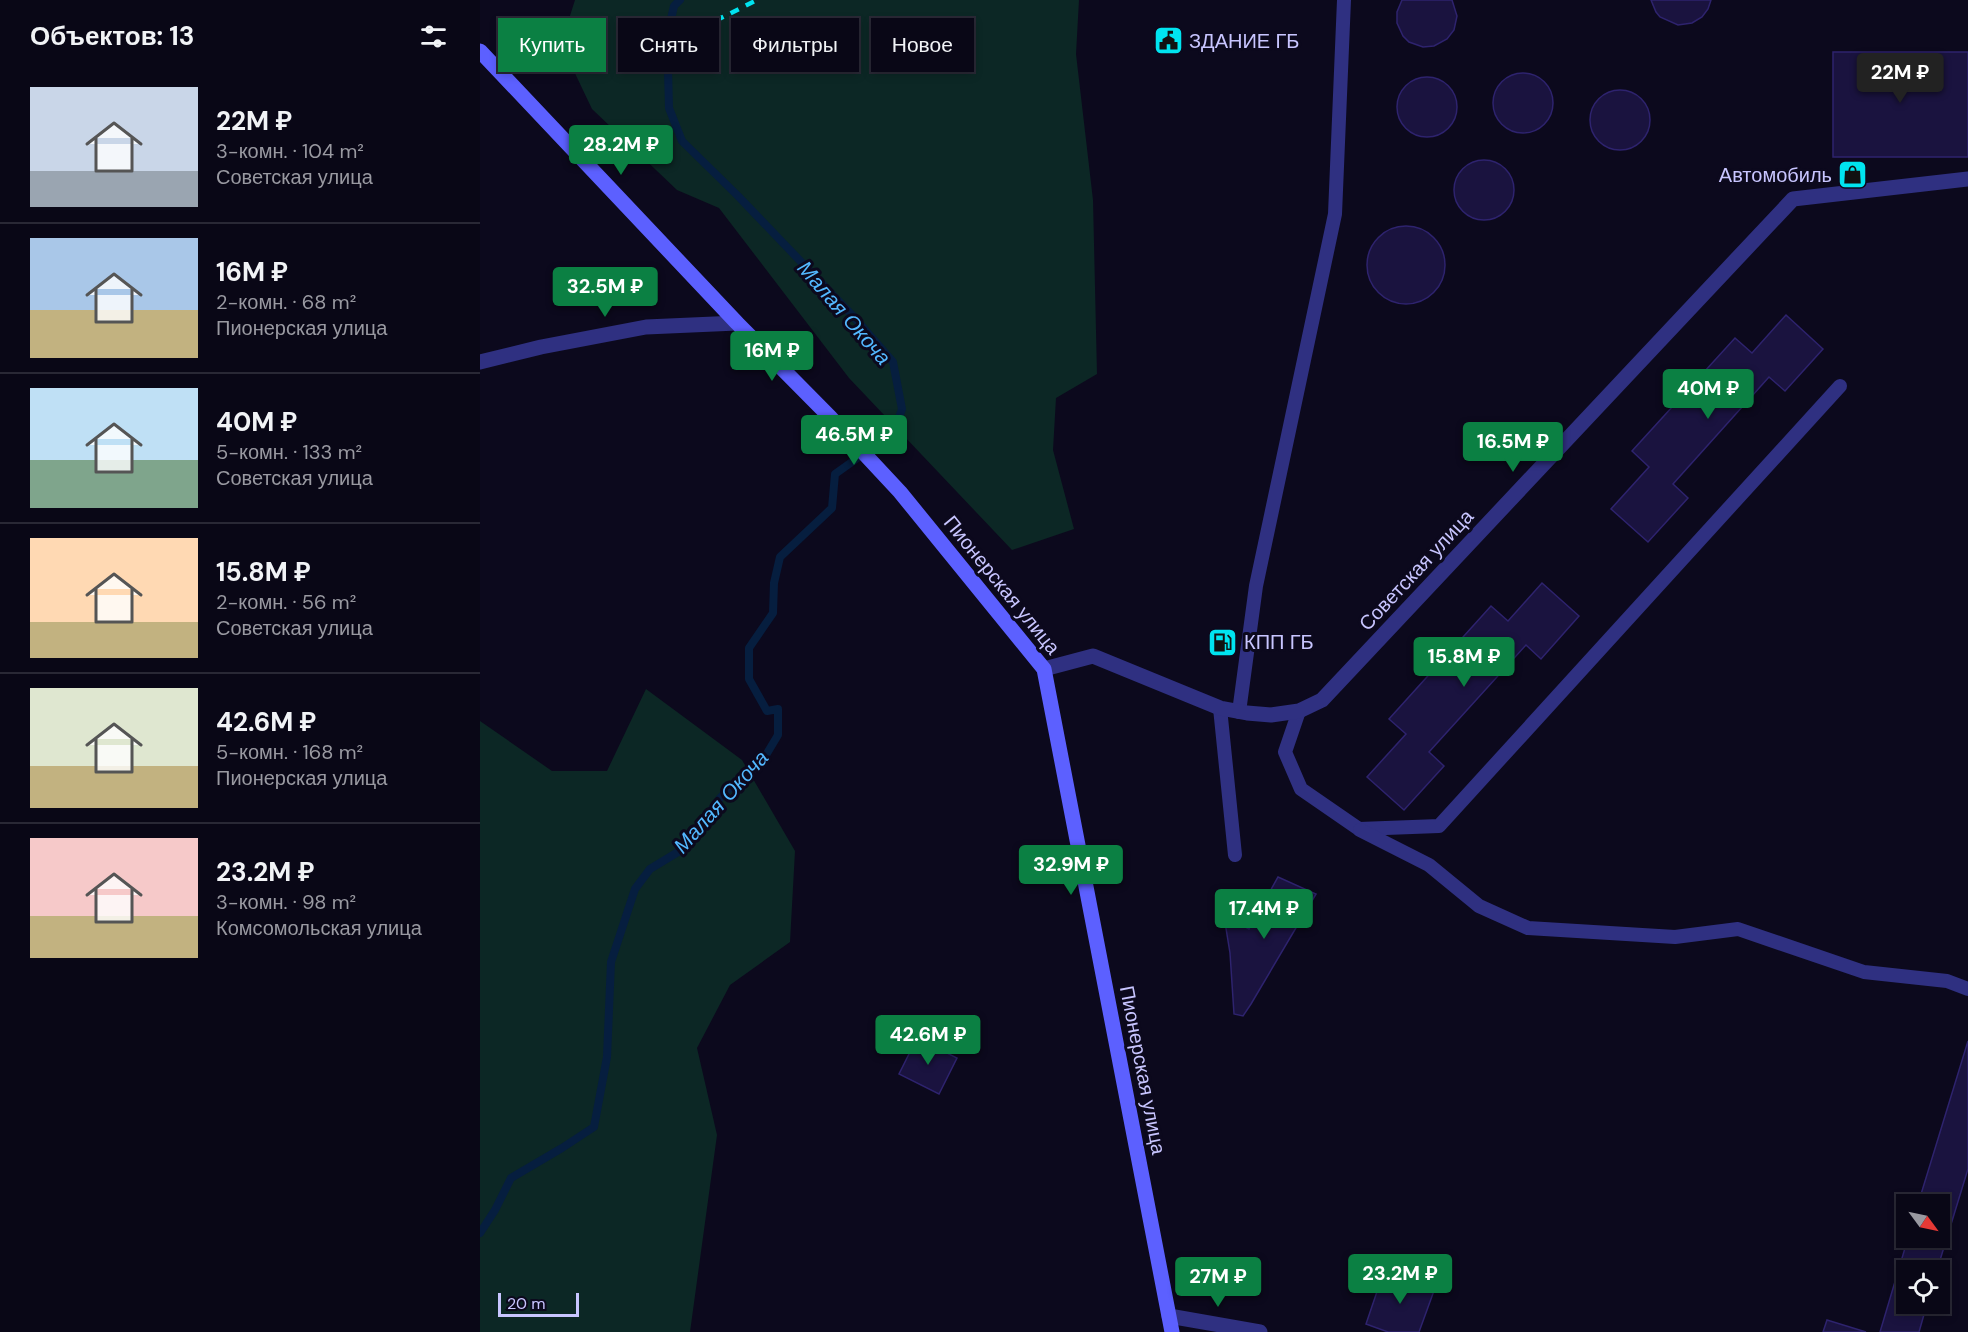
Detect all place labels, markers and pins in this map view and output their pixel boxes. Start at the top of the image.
public building icon: ЗДАНИЕ ГБ [1152,25,1184,57]
place label: ЗДАНИЕ ГБ [1189,28,1299,54]
pin: 22M ₽ [1858,53,1942,104]
pin: 28.2M ₽ [566,125,676,176]
shop icon: Автомобиль [1837,159,1869,191]
place label: Автомобиль [1719,162,1832,188]
pin: 32.5M ₽ [550,267,660,318]
pin: 16M ₽ [730,331,814,382]
pin: 40M ₽ [1666,369,1750,420]
pin: 46.5M ₽ [799,415,909,466]
pin: 16.5M ₽ [1458,422,1568,473]
fuel station icon: КПП ГБ [1207,626,1239,658]
place label: КПП ГБ [1244,629,1314,655]
pin: 15.8M ₽ [1409,637,1519,688]
pin: 32.9M ₽ [1016,845,1126,896]
pin: 17.4M ₽ [1209,889,1319,940]
pin: 42.6M ₽ [873,1015,983,1066]
pin: 23.2M ₽ [1345,1254,1455,1305]
pin: 27M ₽ [1176,1257,1260,1308]

